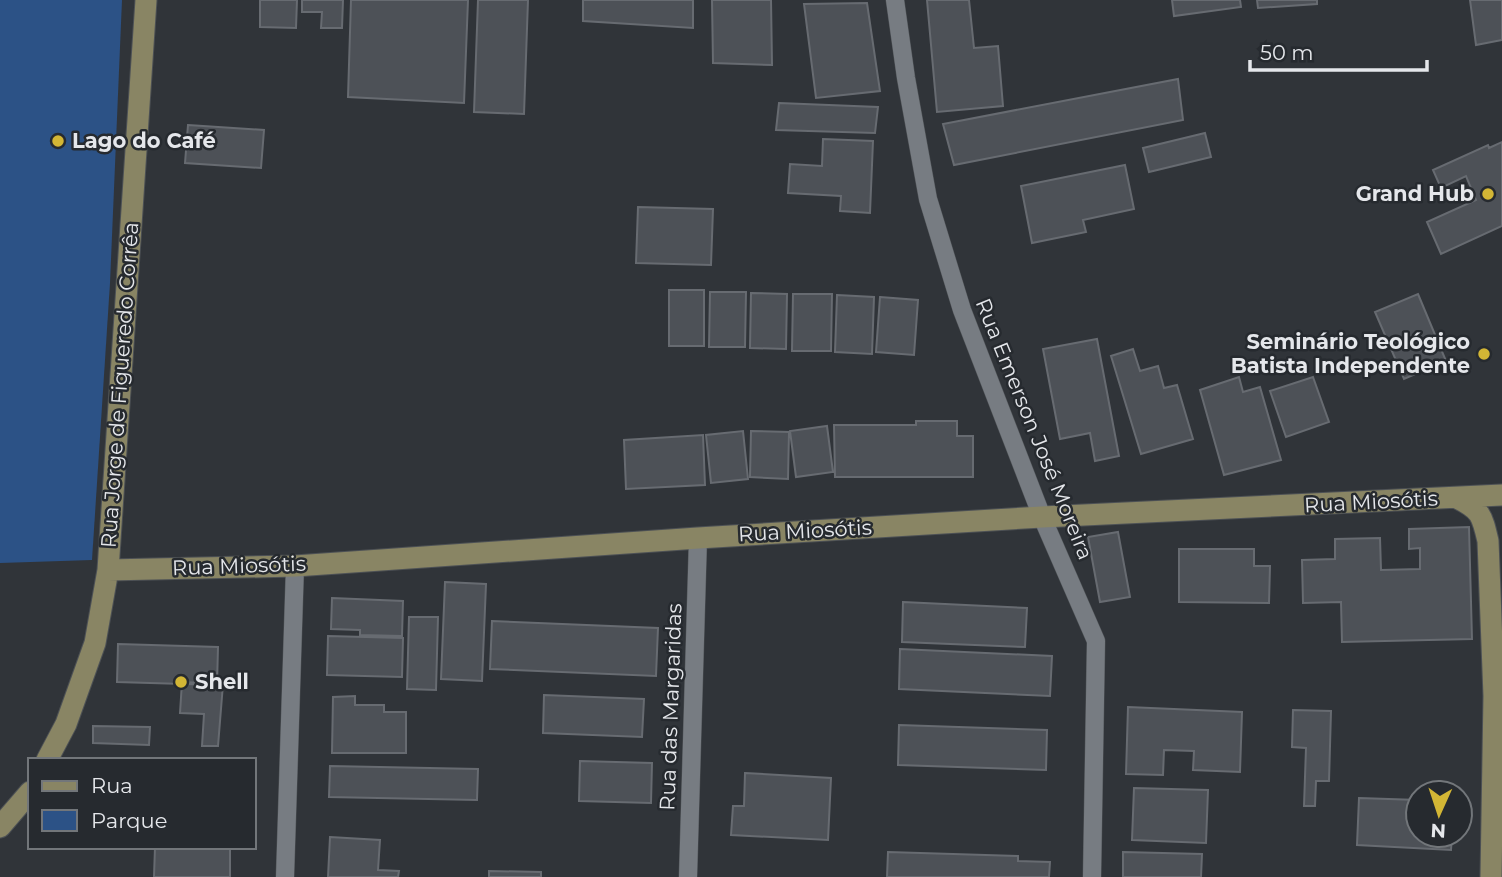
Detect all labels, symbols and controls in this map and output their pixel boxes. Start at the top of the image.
scale bar [1250,28,1427,72]
text: 50 m [1260,40,1314,65]
place label: Lago do Café [72,128,216,153]
marker: Lago do Café [50,133,66,149]
place label: Grand Hub [1356,181,1474,206]
marker: Grand Hub [1480,186,1496,202]
street label: Rua Jorge de Figueredo Corrêa [96,221,143,549]
street label: Rua Emerson José Moreira [971,295,1098,563]
place label: Seminário Teológico Batista Independente [1231,329,1470,378]
marker: Seminário Teológico Batista Independente [1476,346,1492,362]
street label: Rua Miosótis [1303,486,1438,517]
street label: Rua Miosótis [737,515,872,546]
street label: Rua Miosótis [172,551,306,580]
street label: Rua das Margaridas [654,603,687,811]
place label: Shell [195,669,249,694]
marker: Shell [173,674,189,690]
legend [28,758,256,849]
text: Rua [91,773,133,798]
north arrow [1404,779,1474,849]
text: Parque [91,808,167,833]
text: N [1430,819,1446,842]

